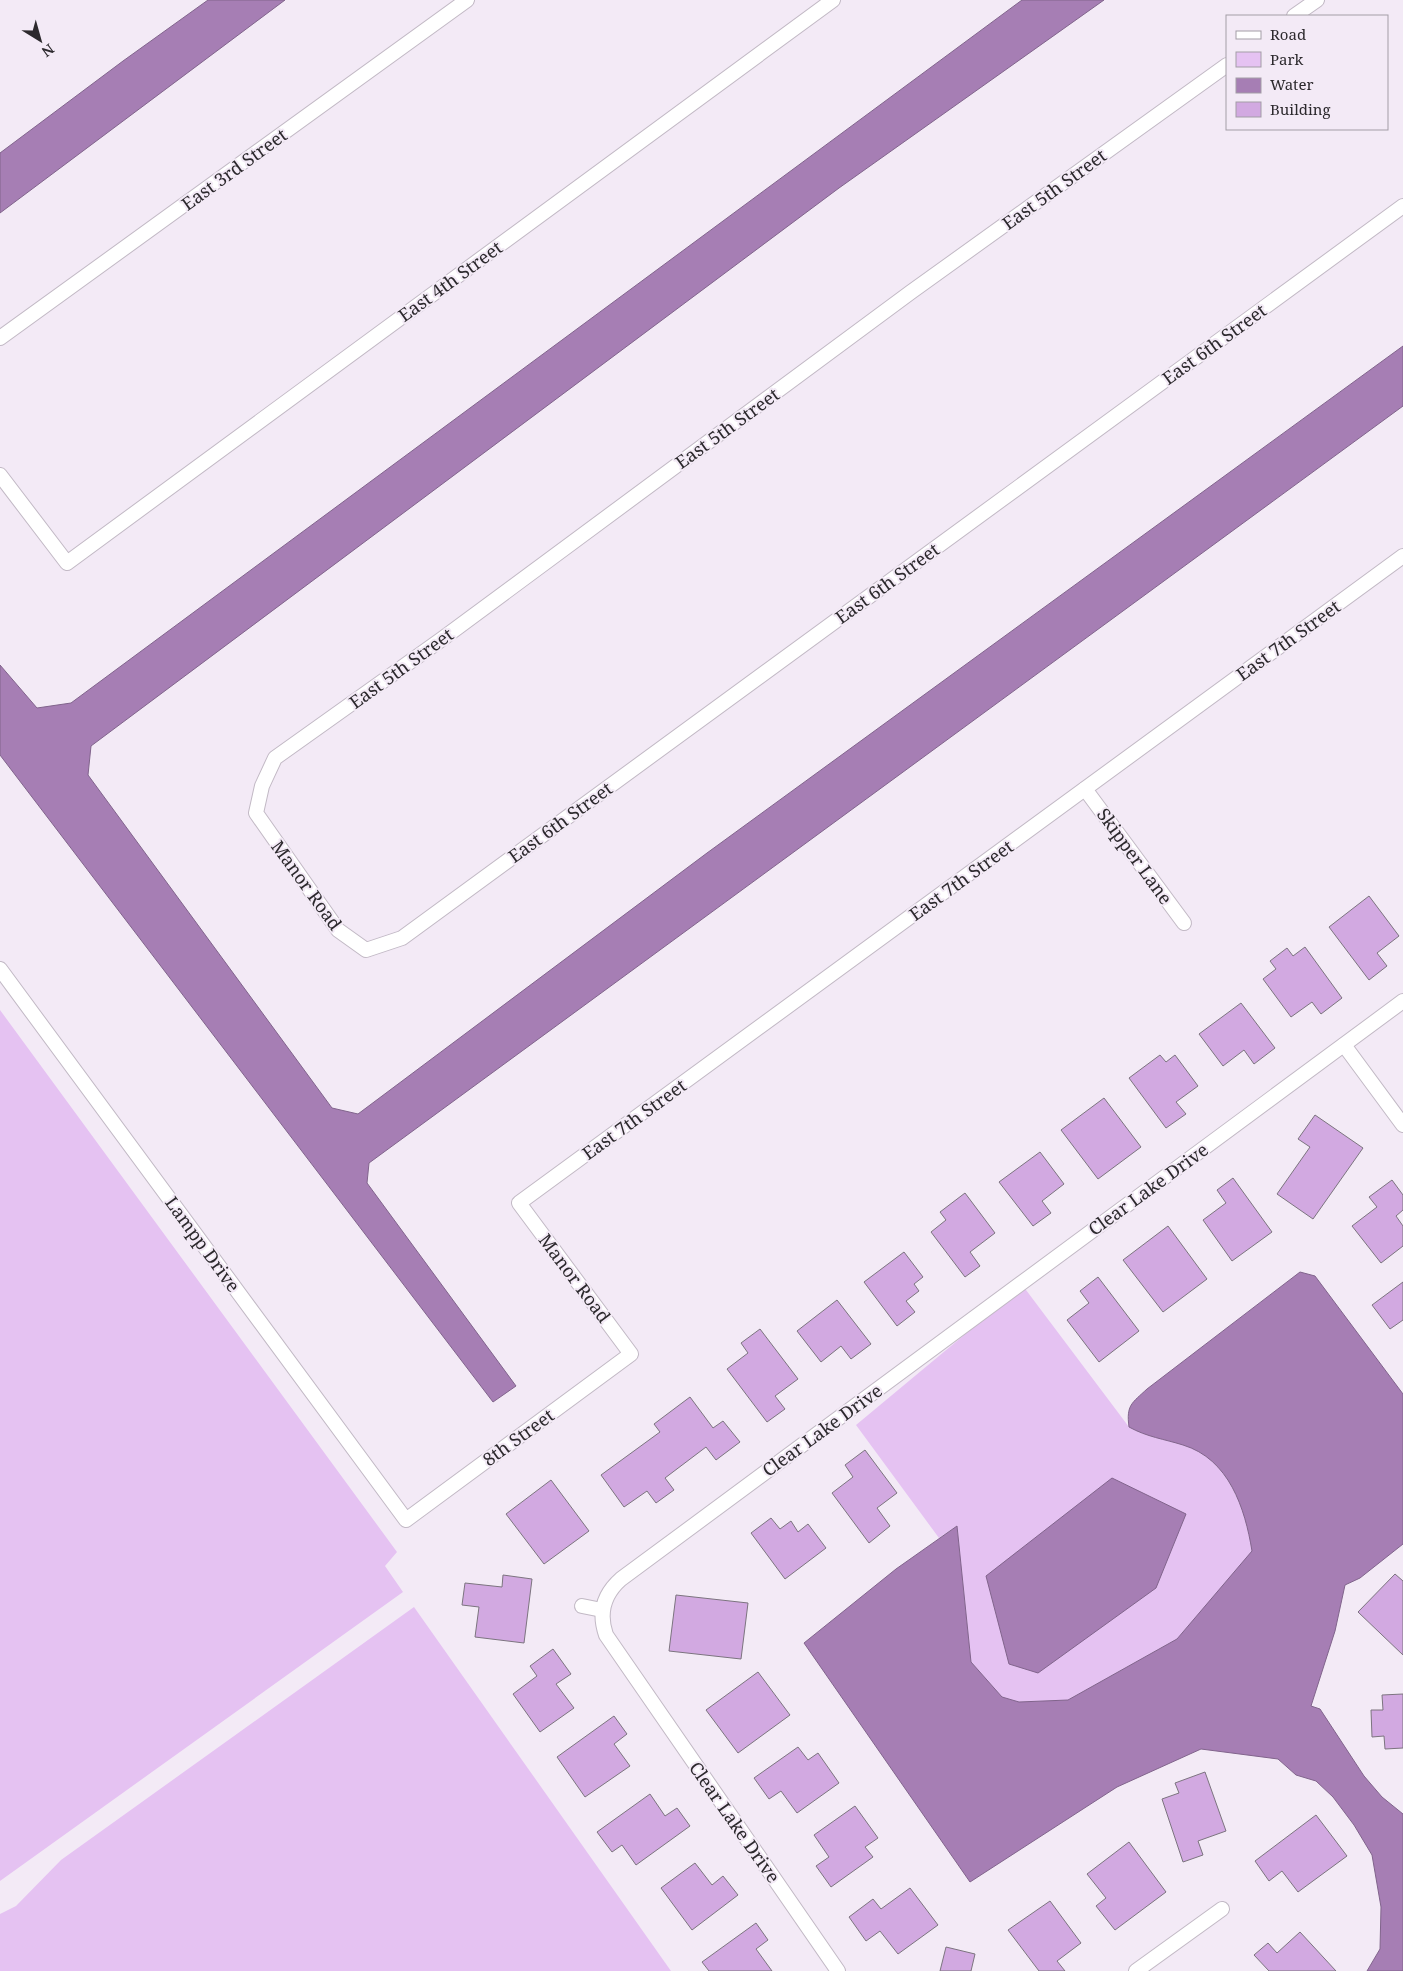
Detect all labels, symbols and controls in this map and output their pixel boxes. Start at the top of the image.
north arrow [15,15,65,65]
legend [1226,15,1388,130]
text: Road [1270,24,1306,44]
text: N [38,40,58,62]
text: Park [1270,49,1304,69]
text: Water [1270,74,1313,94]
text: Building [1270,99,1331,119]
street label: East 3rd Street [176,123,292,215]
street label: East 5th Street [997,143,1111,235]
street label: East 4th Street [393,235,507,327]
street label: East 6th Street [1157,298,1271,390]
street label: East 5th Street [670,382,784,474]
street label: East 6th Street [830,537,944,629]
street label: East 7th Street [1231,594,1345,686]
street label: East 5th Street [344,622,458,714]
street label: East 6th Street [503,776,617,868]
street label: Skipper Lane [1092,803,1178,909]
street label: East 7th Street [904,834,1018,926]
street label: Manor Road [266,835,348,935]
street label: East 7th Street [577,1073,691,1165]
street label: Clear Lake Drive [1083,1137,1213,1241]
street label: Lampp Drive [160,1191,246,1297]
street label: Manor Road [534,1229,616,1327]
street label: Clear Lake Drive [757,1378,887,1482]
street label: 8th Street [477,1403,559,1471]
street label: Clear Lake Drive [684,1757,786,1887]

